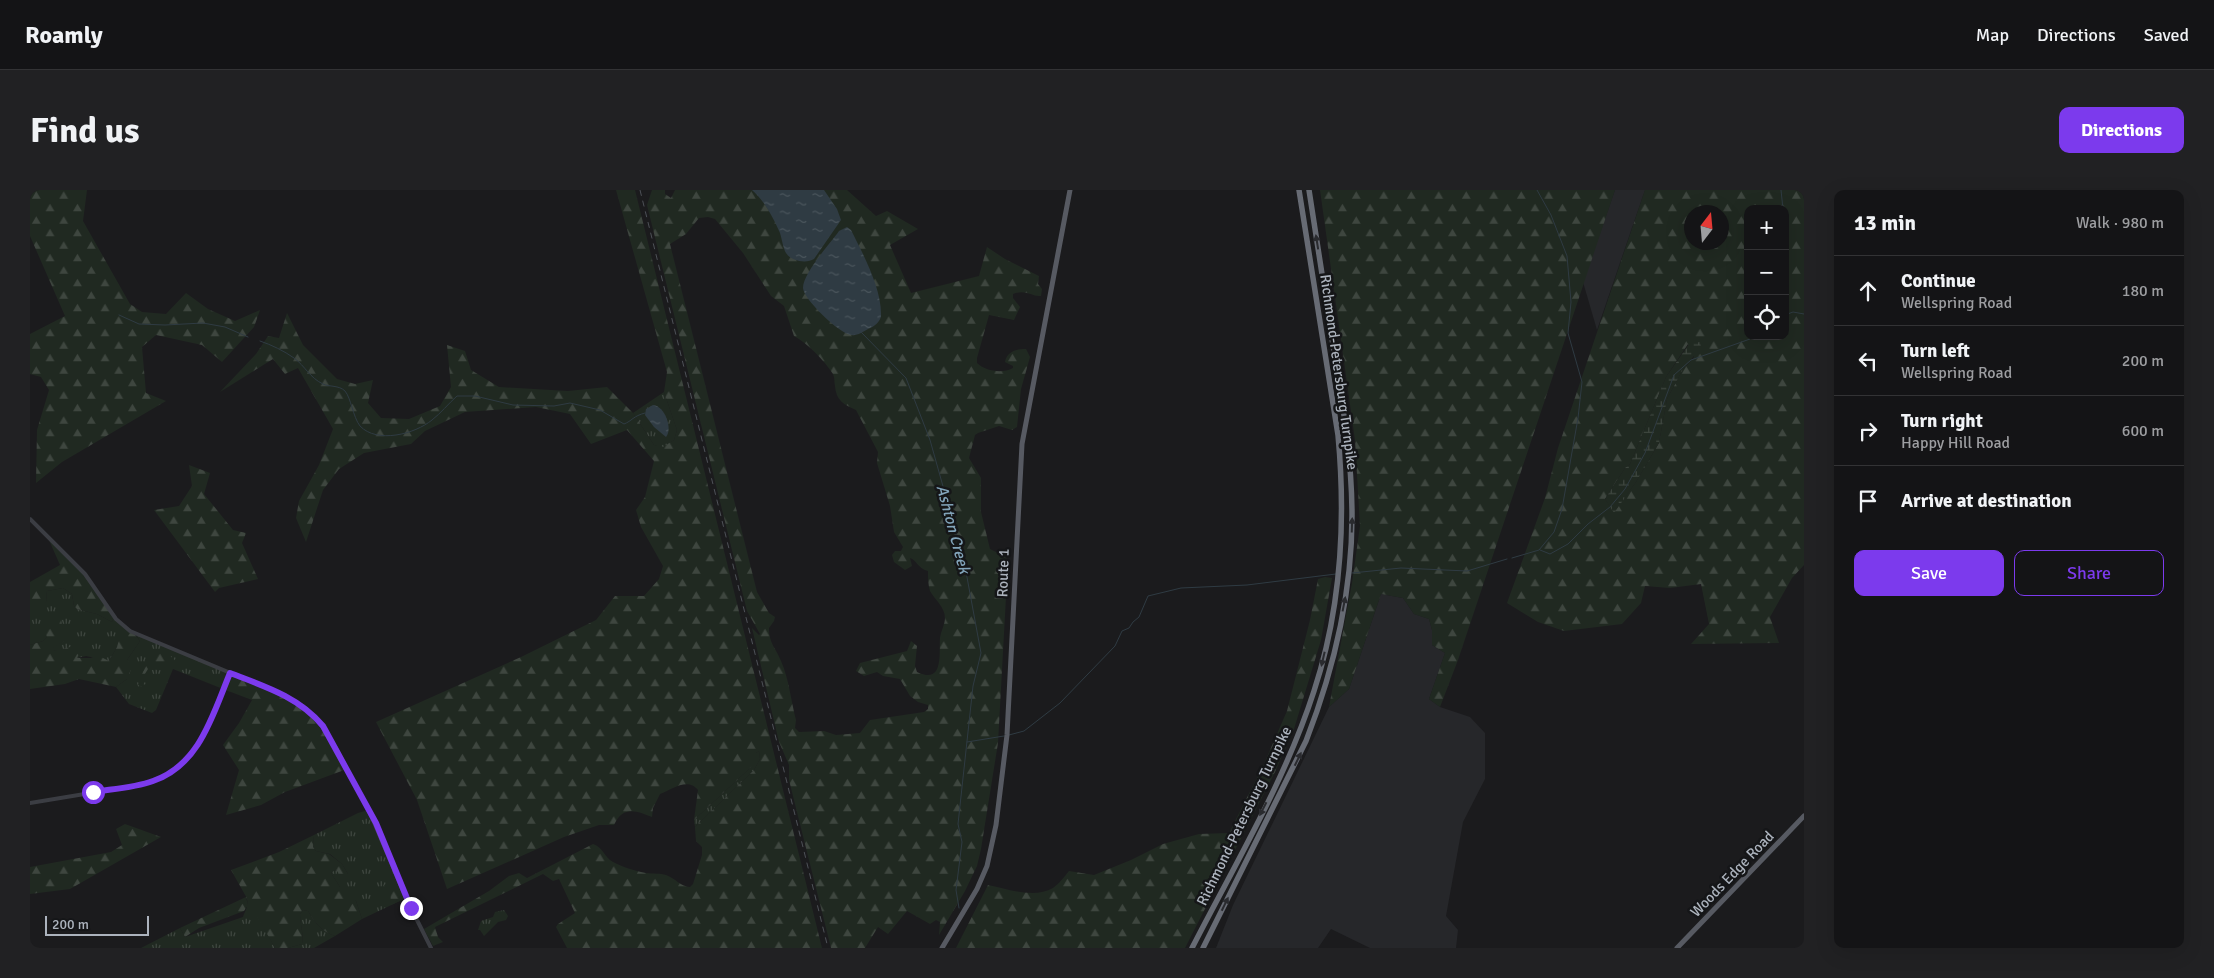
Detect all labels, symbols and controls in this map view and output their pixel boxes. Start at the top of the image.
text: Roamly [25,20,103,50]
text: Map [1976,24,2009,46]
text: Directions [2037,24,2116,46]
text: Saved [2144,24,2189,46]
button: Directions [2059,107,2184,153]
text: Find us [30,109,140,152]
north arrow [1684,205,1729,250]
map controls [1744,205,1789,340]
button: + [1744,205,1789,250]
text: 13 min [1854,210,1916,236]
text: Walk · 980 m [2076,213,2164,233]
one-way arrow [1313,234,1321,250]
button: − [1744,250,1789,295]
text: Continue [1901,269,1976,293]
street label: Richmond-Petersburg Turnpike [1316,273,1362,471]
icon: ahead [1854,277,1882,305]
text: 180 m [2122,281,2164,301]
text: Wellspring Road [1901,293,2012,313]
button: locate [1744,295,1789,340]
text: Turn left [1901,339,1970,363]
icon: left [1854,347,1882,375]
text: 200 m [2122,351,2164,371]
text: Wellspring Road [1901,363,2012,383]
text: Turn right [1901,409,1983,433]
icon: right [1854,417,1882,445]
text: 600 m [2122,421,2164,441]
text: Happy Hill Road [1901,433,2010,453]
water label: Ashton Creek [932,483,975,578]
icon: arrive [1854,487,1882,515]
text: Arrive at destination [1901,489,2072,513]
one-way arrow [1348,517,1356,533]
street label: Route 1 [993,548,1013,598]
button: Save [1854,550,2004,596]
button: Share [2014,550,2164,596]
one-way arrow [1341,596,1349,612]
one-way arrow [1319,651,1327,666]
street label: Richmond-Petersburg Turnpike [1193,723,1295,909]
one-way arrow [1294,752,1302,766]
route start [82,781,105,804]
one-way arrow [1259,802,1267,816]
street label: Woods Edge Road [1686,827,1778,921]
route end [400,897,423,920]
one-way arrow [1221,897,1229,912]
scale bar [45,913,149,936]
text: 200 m [52,916,89,933]

